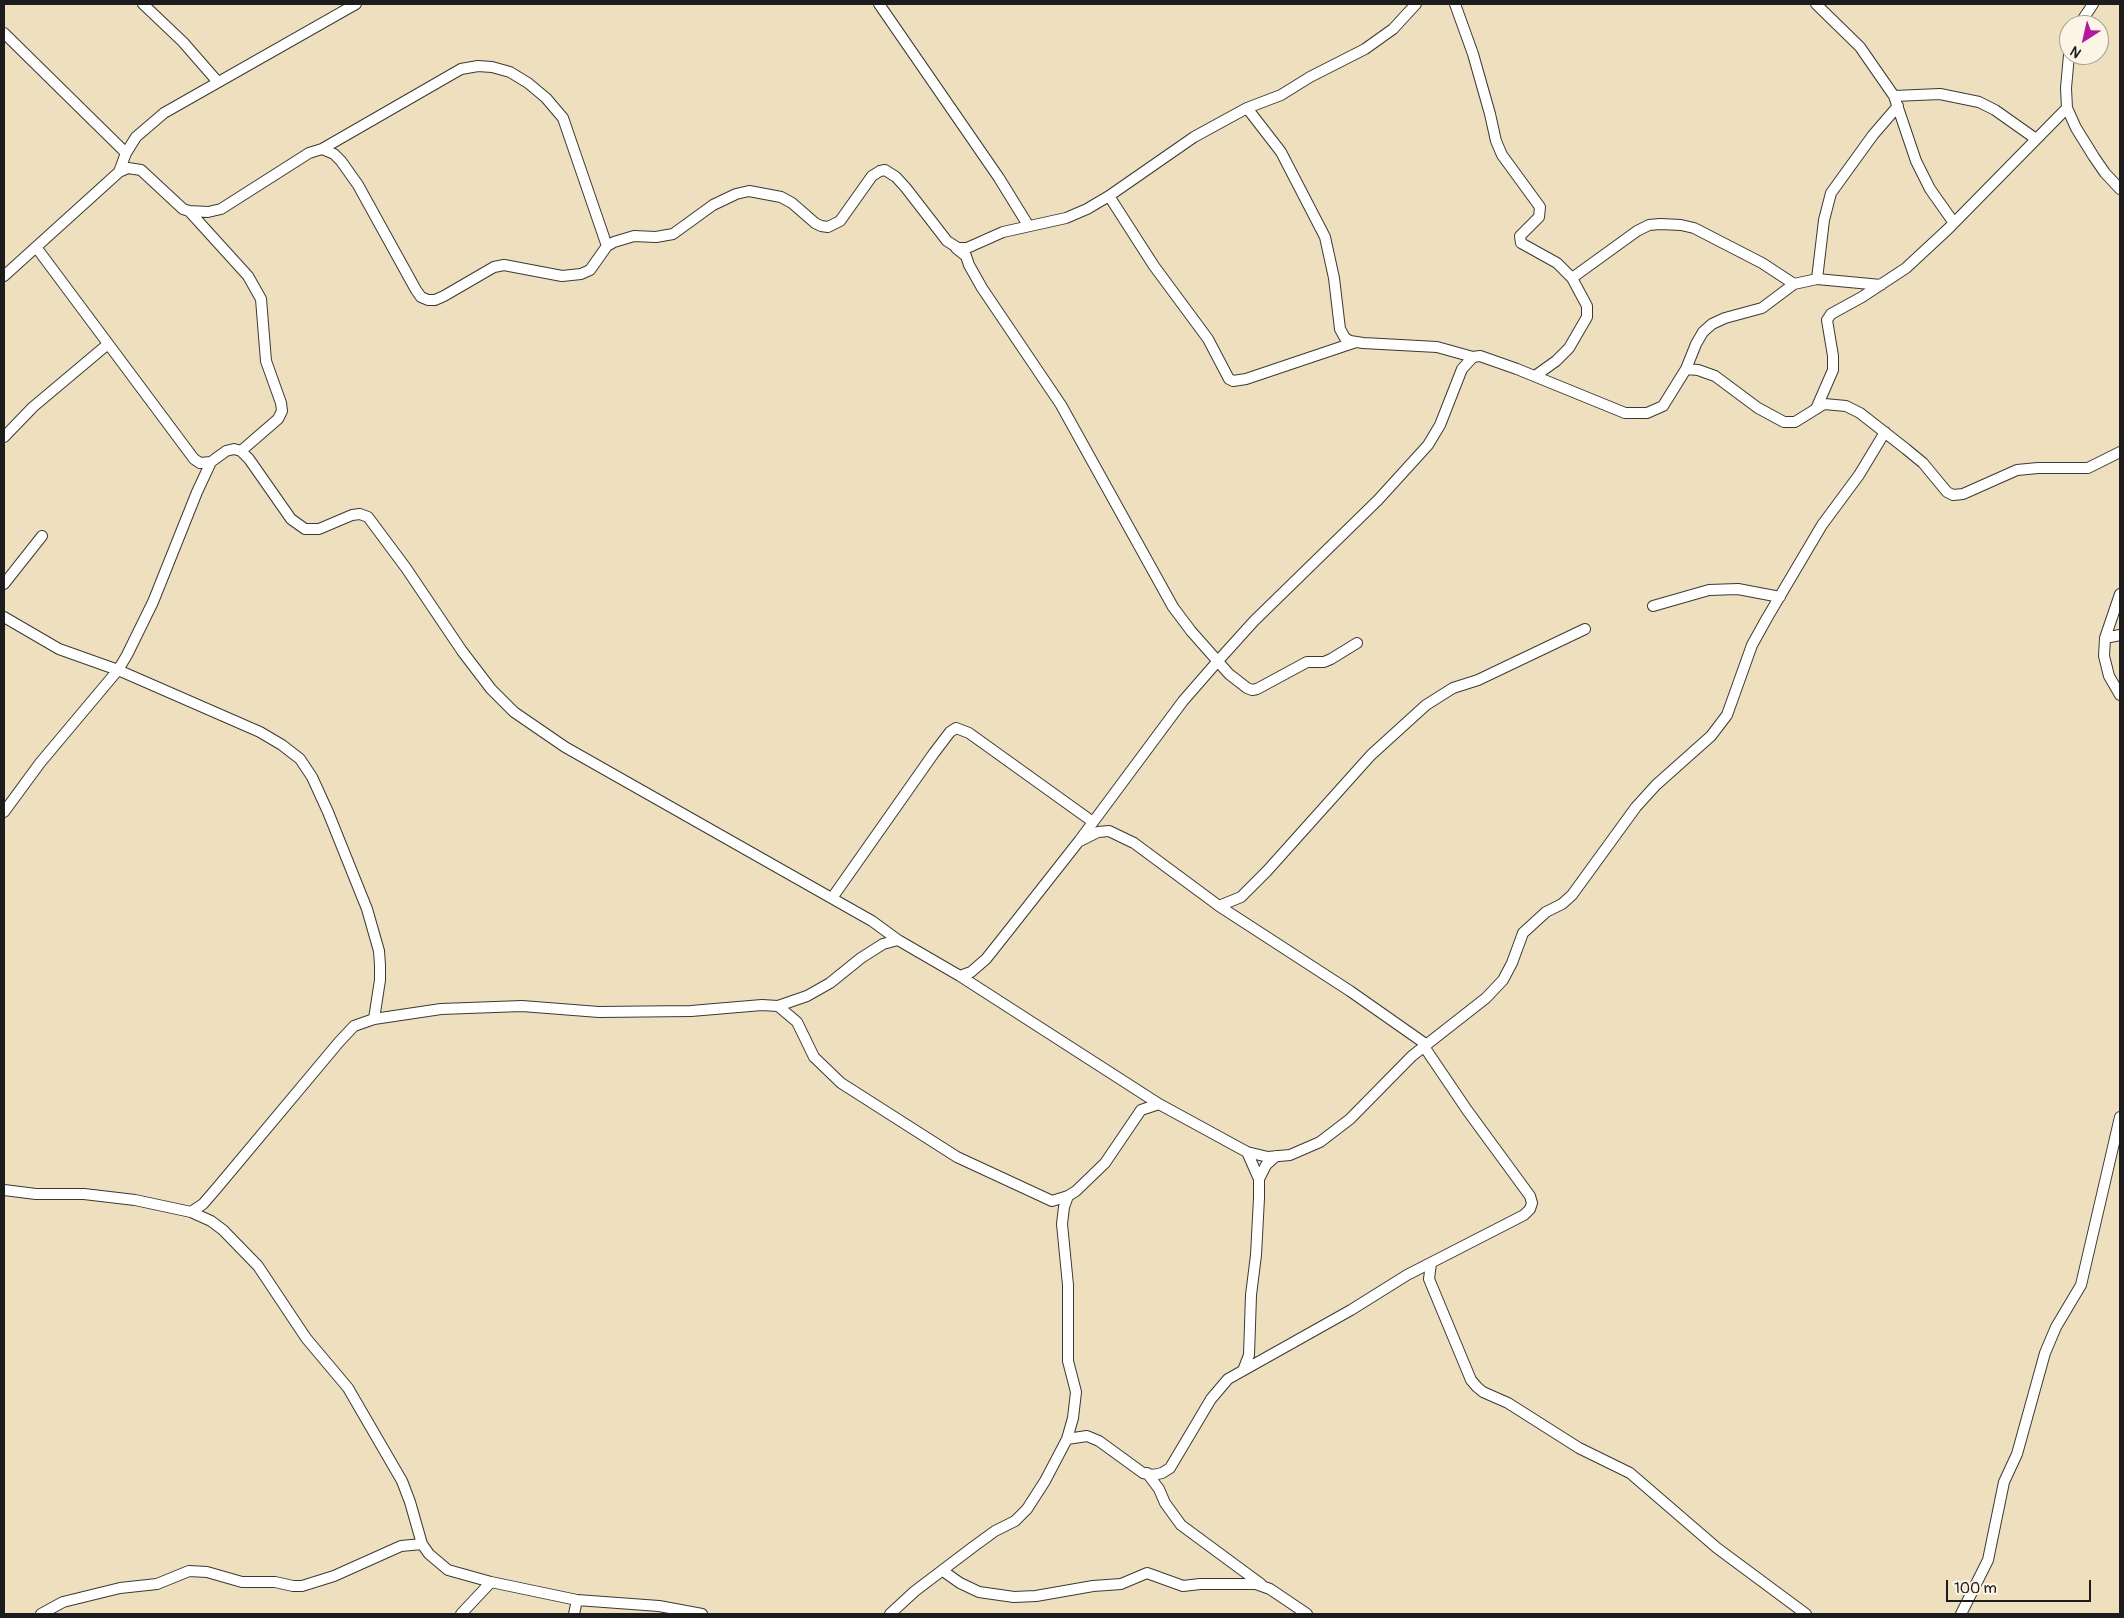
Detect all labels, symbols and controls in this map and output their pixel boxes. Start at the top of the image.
north arrow [2059,15,2109,65]
text: N [2067,42,2084,62]
scale bar [1949,1570,2094,1602]
text: 100 m [1954,1579,1997,1598]

